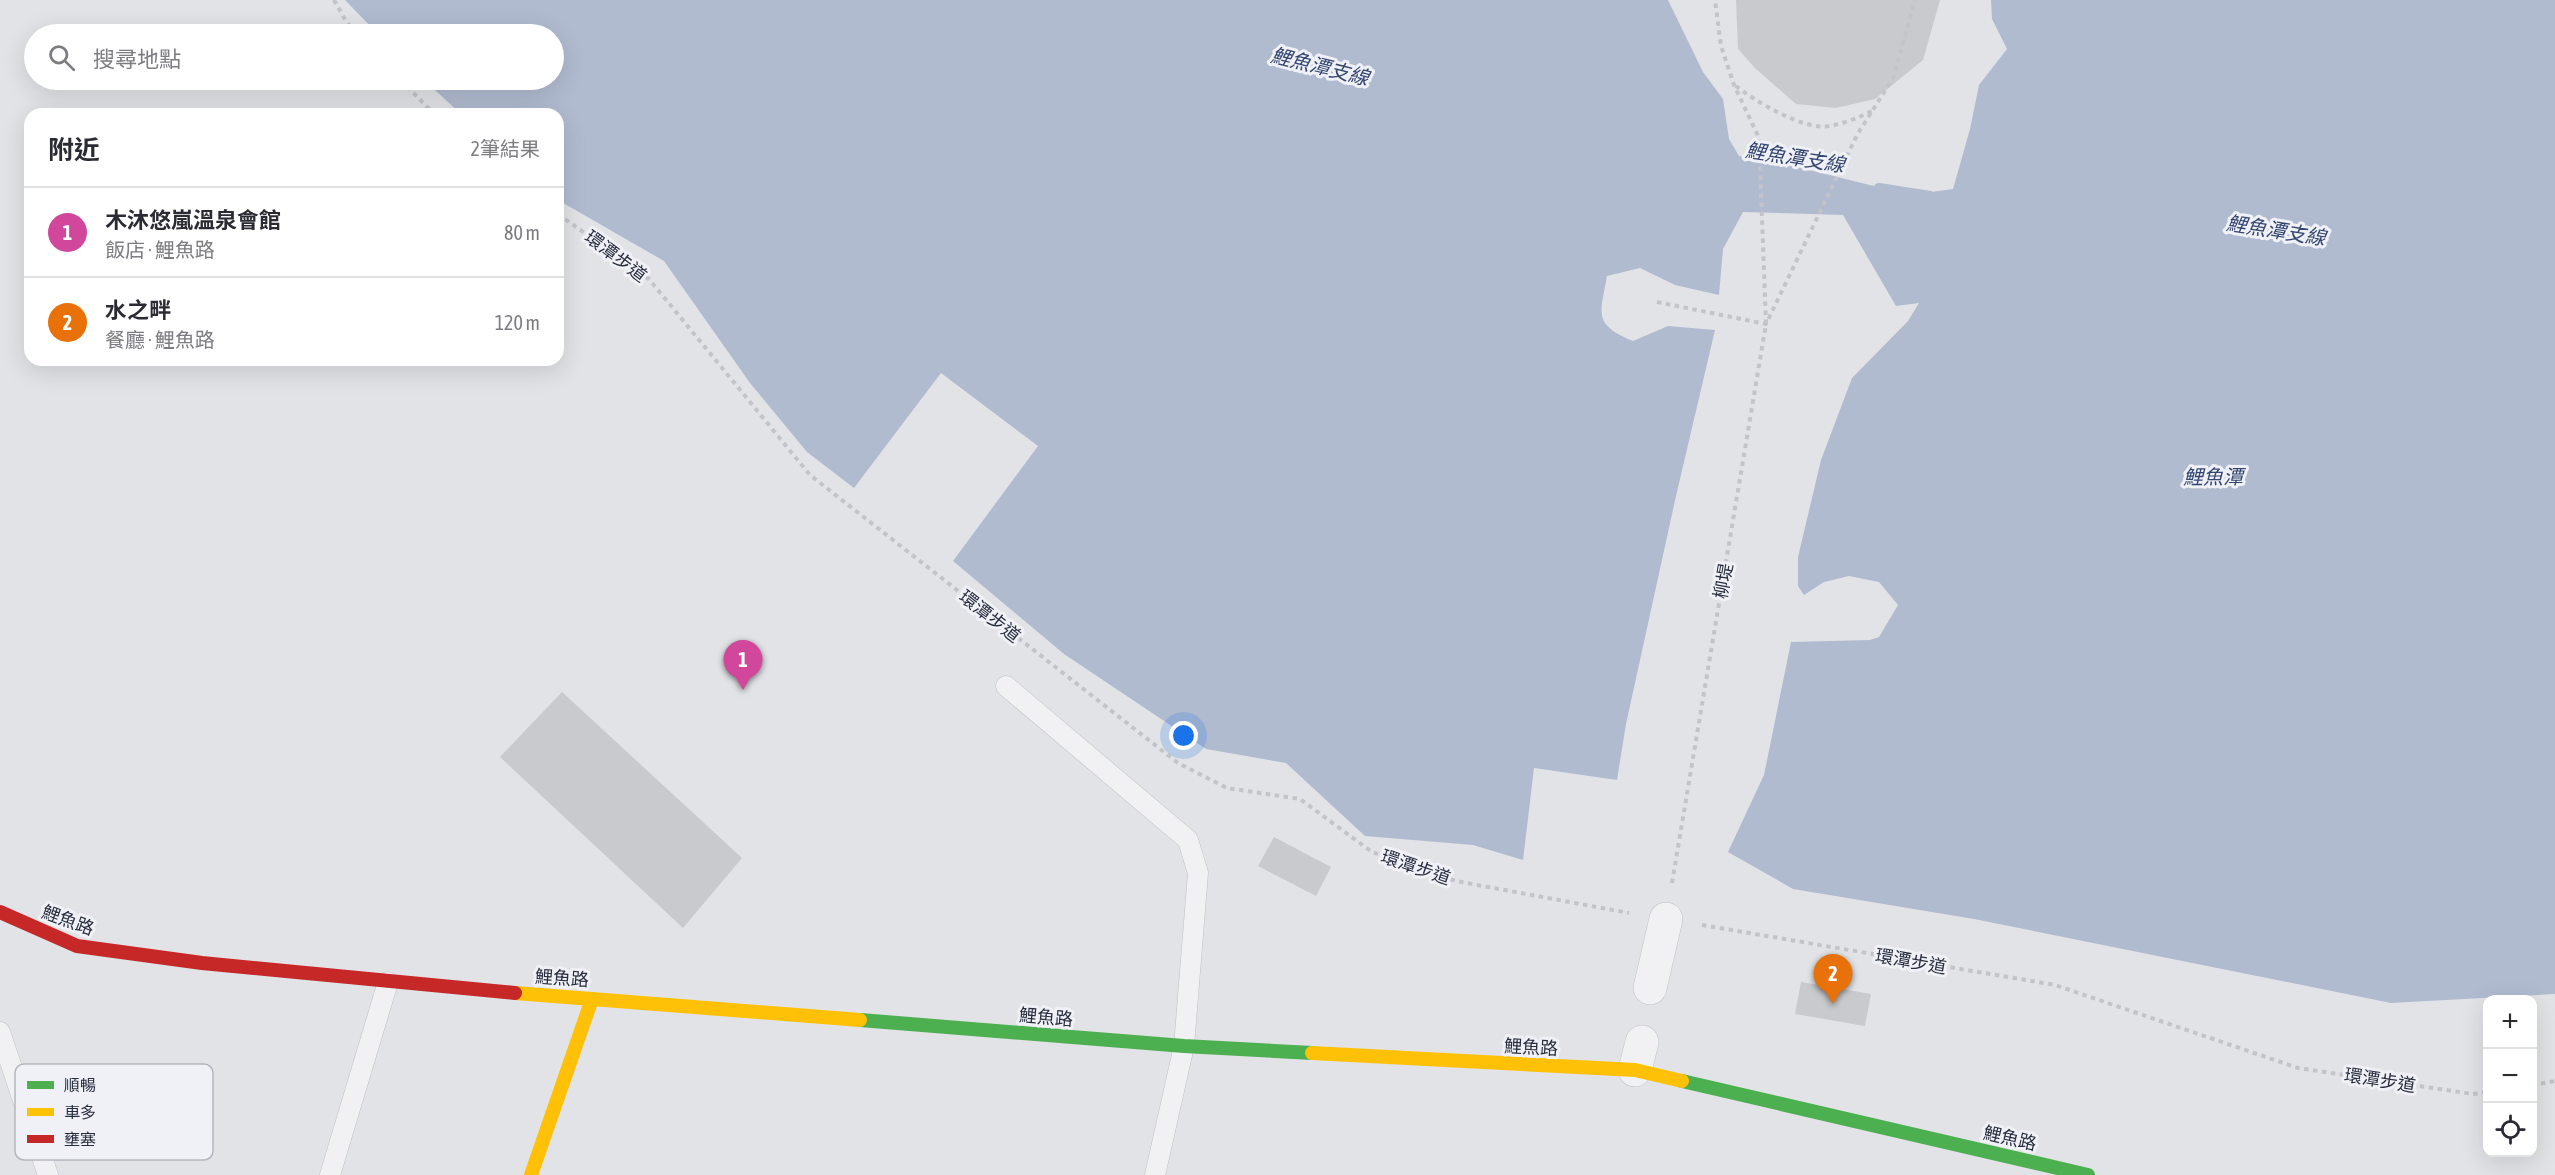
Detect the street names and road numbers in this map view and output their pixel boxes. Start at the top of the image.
street label: 環潭步道 [581,226,651,286]
street label: 柳堤 [1710,561,1736,601]
street label: 環潭步道 [955,586,1025,646]
street label: 環潭步道 [1379,845,1453,889]
street label: 鯉魚路 [39,901,97,939]
street label: 環潭步道 [1874,944,1948,978]
street label: 鯉魚路 [534,966,590,990]
street label: 鯉魚路 [1018,1004,1074,1030]
street label: 鯉魚路 [1503,1035,1559,1059]
street label: 環潭步道 [2343,1064,2417,1096]
street label: 鯉魚路 [1981,1122,2039,1154]

